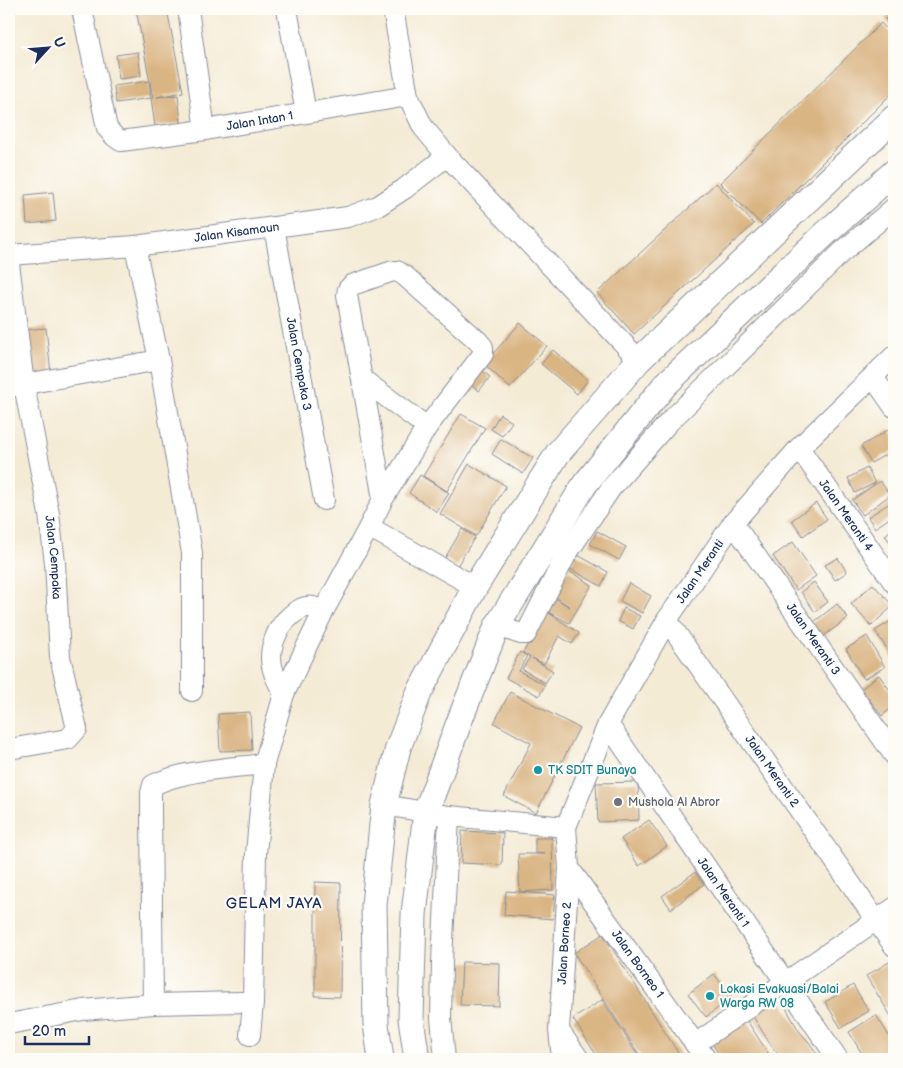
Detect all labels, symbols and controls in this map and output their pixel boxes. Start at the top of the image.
north arrow [22,22,72,72]
text: U [49,34,69,51]
street label: Jalan Intan 1 [225,108,294,134]
street label: Jalan Kisamaun [193,219,280,245]
street label: Jalan Cempaka 3 [283,316,315,412]
street label: Jalan Meranti 4 [816,476,877,554]
street label: Jalan Cempaka [42,515,64,600]
street label: Jalan Meranti [673,537,727,606]
street label: Jalan Meranti 3 [783,600,844,678]
street label: Jalan Meranti 2 [742,732,802,810]
place label: TK SDIT Bunaya [548,763,637,778]
marker: TK SDIT Bunaya [532,764,544,776]
place label: Mushola Al Abror [628,795,720,810]
marker: Mushola Al Abror [612,796,624,808]
street label: Jalan Meranti 1 [694,854,753,930]
district label: GELAM JAYA [226,894,322,913]
street label: Jalan Borneo 2 [554,902,574,985]
street label: Jalan Borneo 1 [608,927,667,1001]
place label: Lokasi Evakuasi/Balai Warga RW 08 [720,982,839,1011]
marker: Lokasi Evakuasi/Balai Warga RW 08 [704,990,716,1002]
scale bar [25,1013,89,1045]
text: 20 m [32,1022,66,1041]

